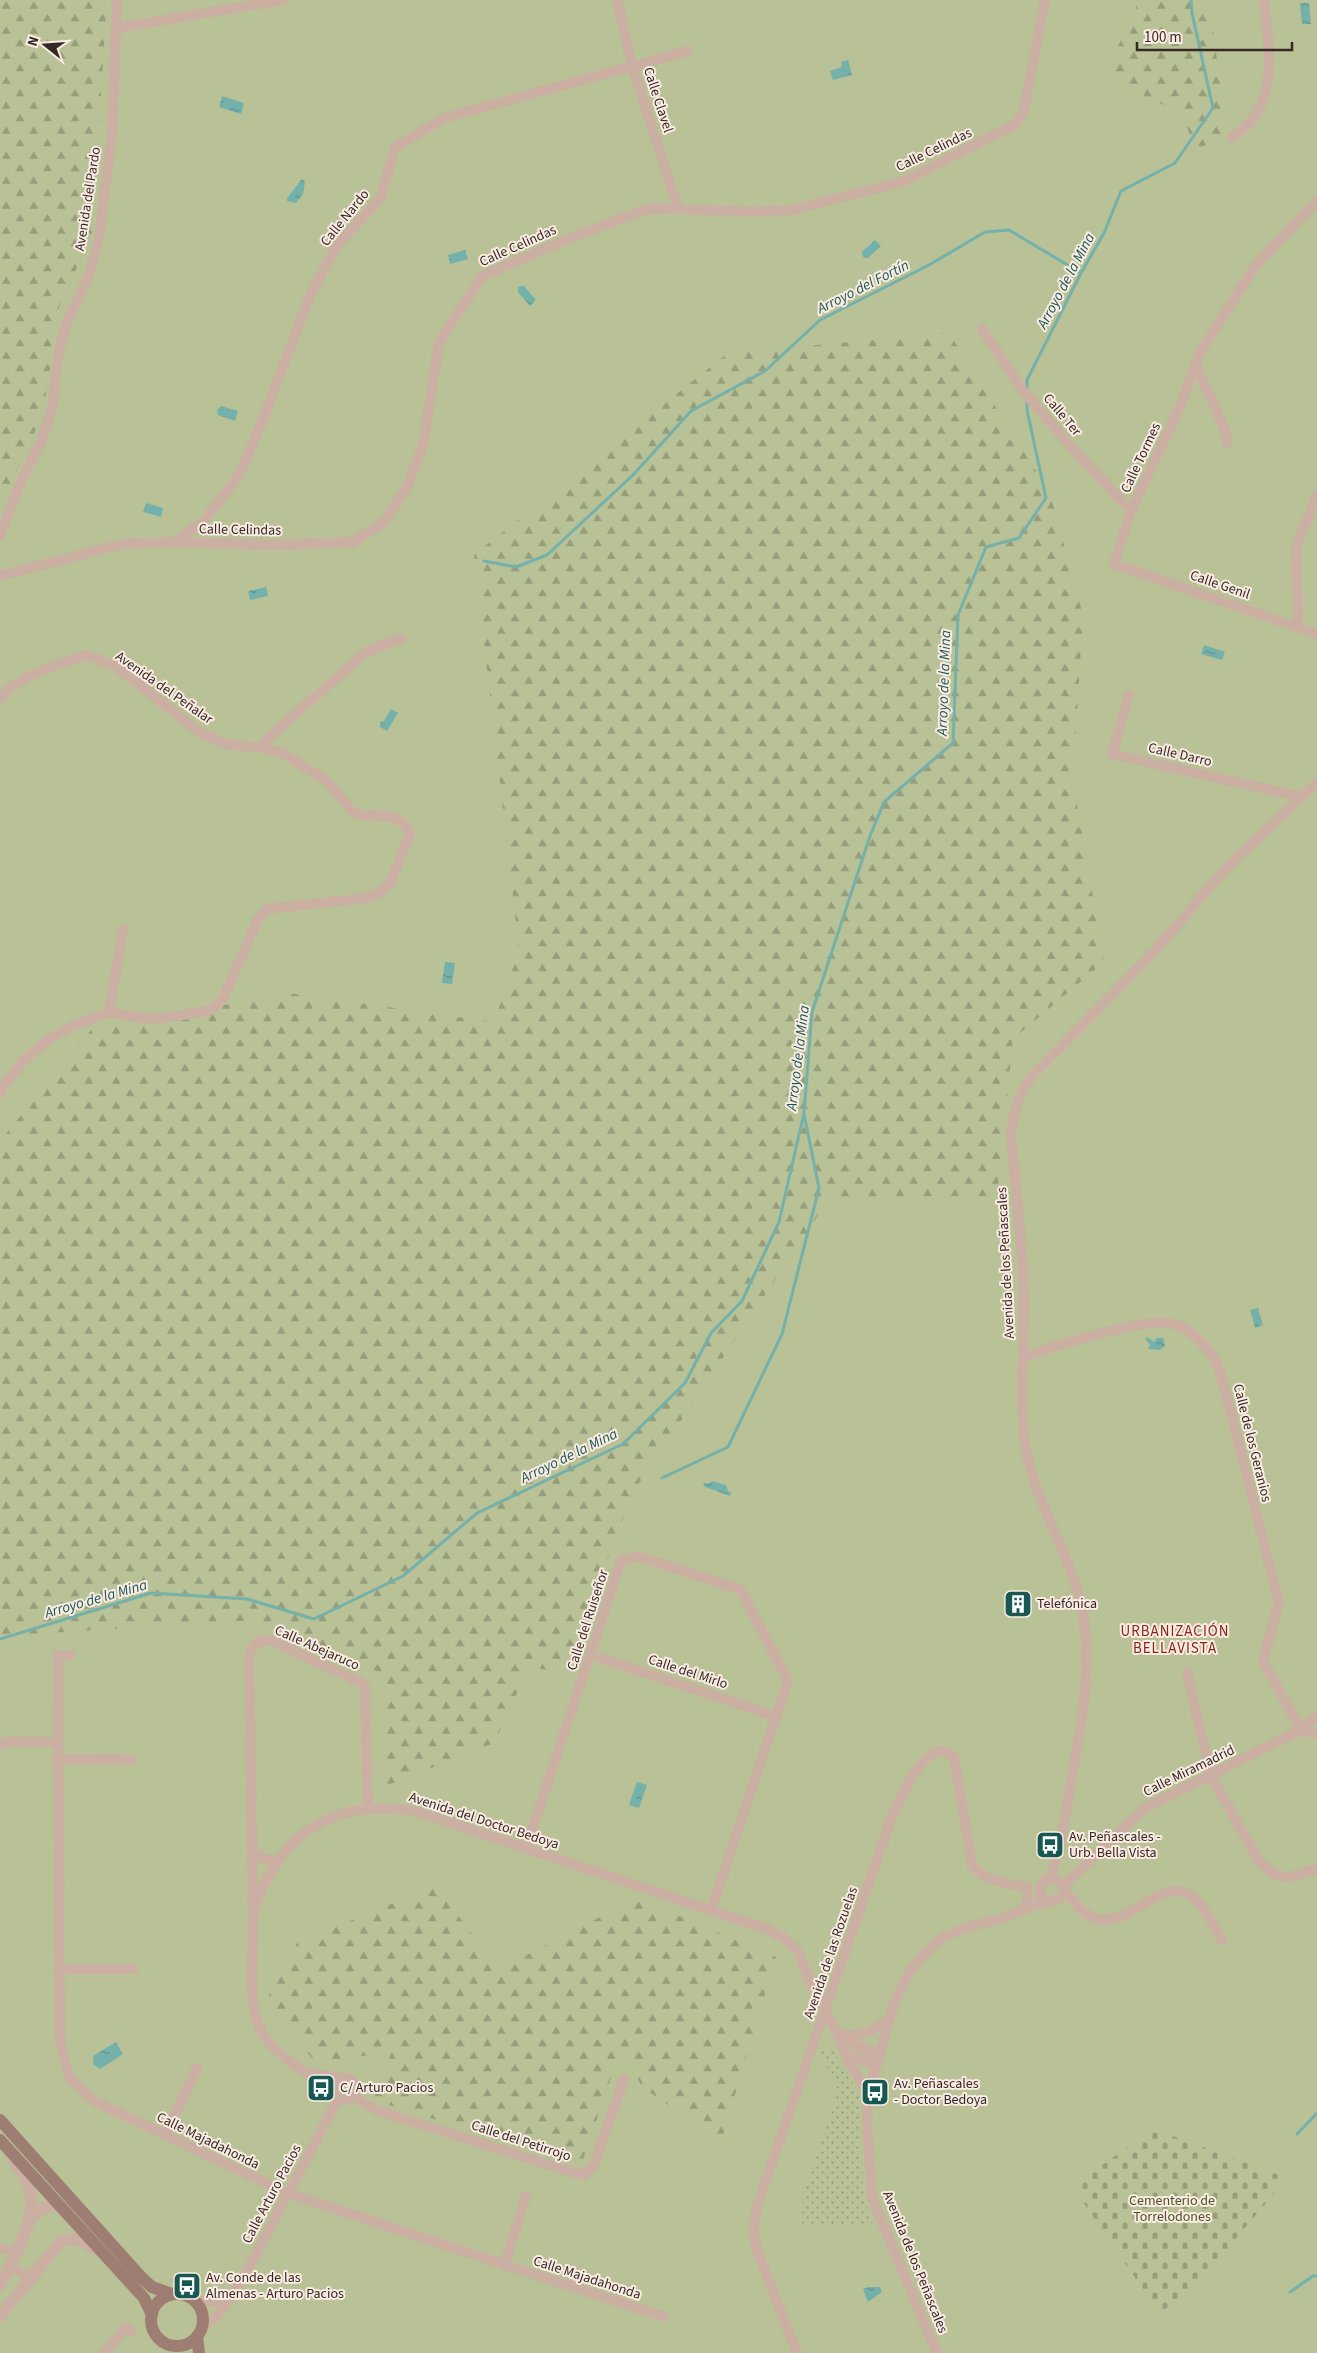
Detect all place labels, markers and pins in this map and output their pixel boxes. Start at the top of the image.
building icon: Telefónica [1003,1589,1033,1619]
place label: Telefónica [1037,1594,1097,1614]
place label: Av. Peñascales - Urb. Bella Vista [1069,1827,1161,1863]
bus stop icon: Av. Peñascales - Urb. Bella Vista [1035,1830,1065,1860]
bus stop icon: C/ Arturo Pacios [306,2073,336,2103]
place label: Av. Peñascales - Doctor Bedoya [894,2074,987,2110]
bus stop icon: Av. Peñascales - Doctor Bedoya [860,2077,890,2107]
place label: C/ Arturo Pacios [340,2078,433,2098]
place label: Av. Conde de las Almenas - Arturo Pacios [206,2268,344,2304]
bus stop icon: Av. Conde de las Almenas - Arturo Pacios [172,2271,202,2301]

